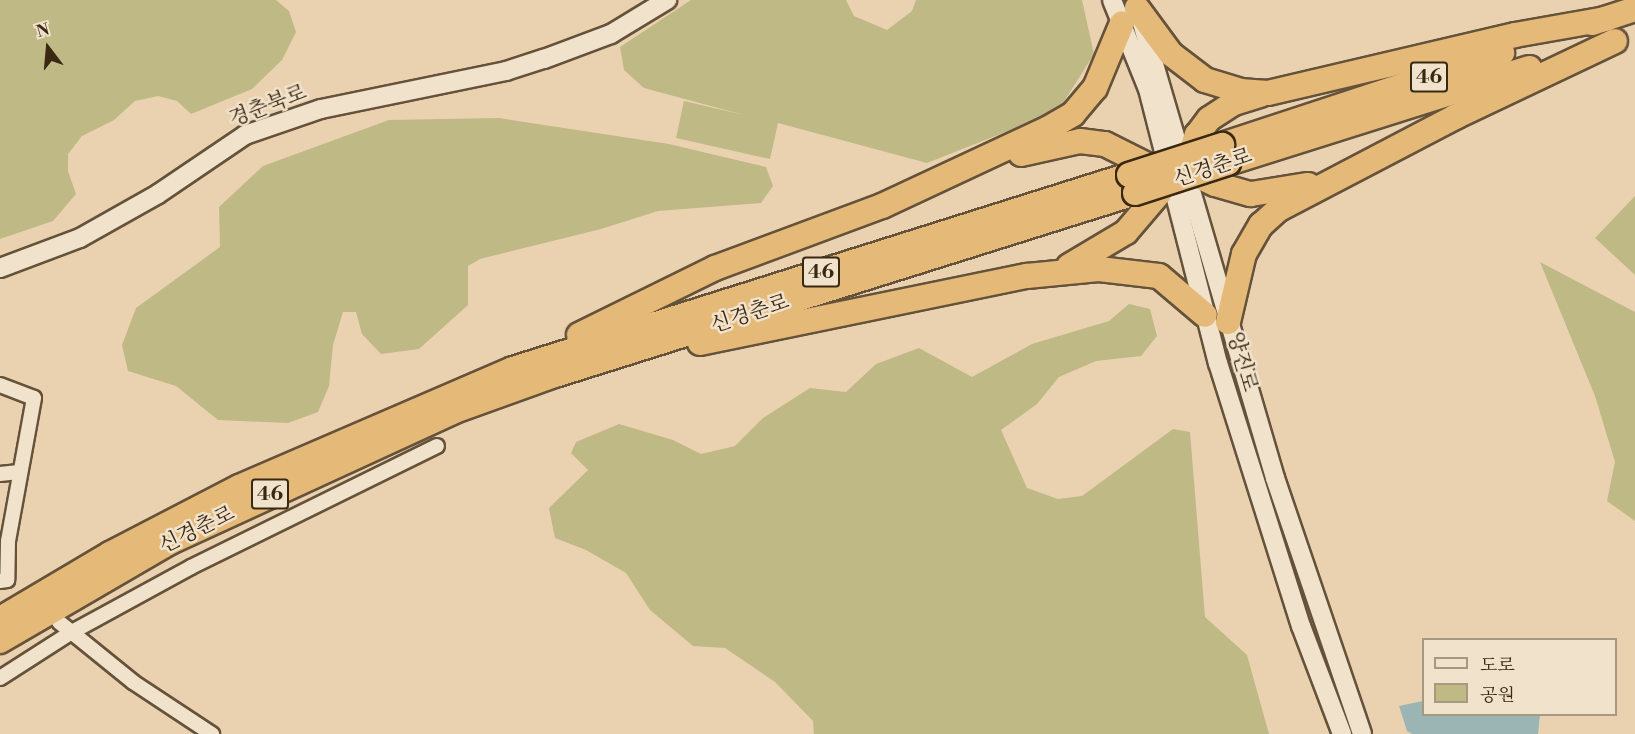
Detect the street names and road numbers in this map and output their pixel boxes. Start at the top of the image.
road number: 46 [1410,60,1448,94]
street label: 경춘북로 [226,80,310,132]
street label: 신경춘로 [1171,143,1255,193]
road number: 46 [802,255,840,289]
street label: 신경춘로 [708,289,792,339]
street label: 양진로 [1222,329,1262,395]
road number: 46 [250,477,290,511]
street label: 신경춘로 [155,501,239,559]

